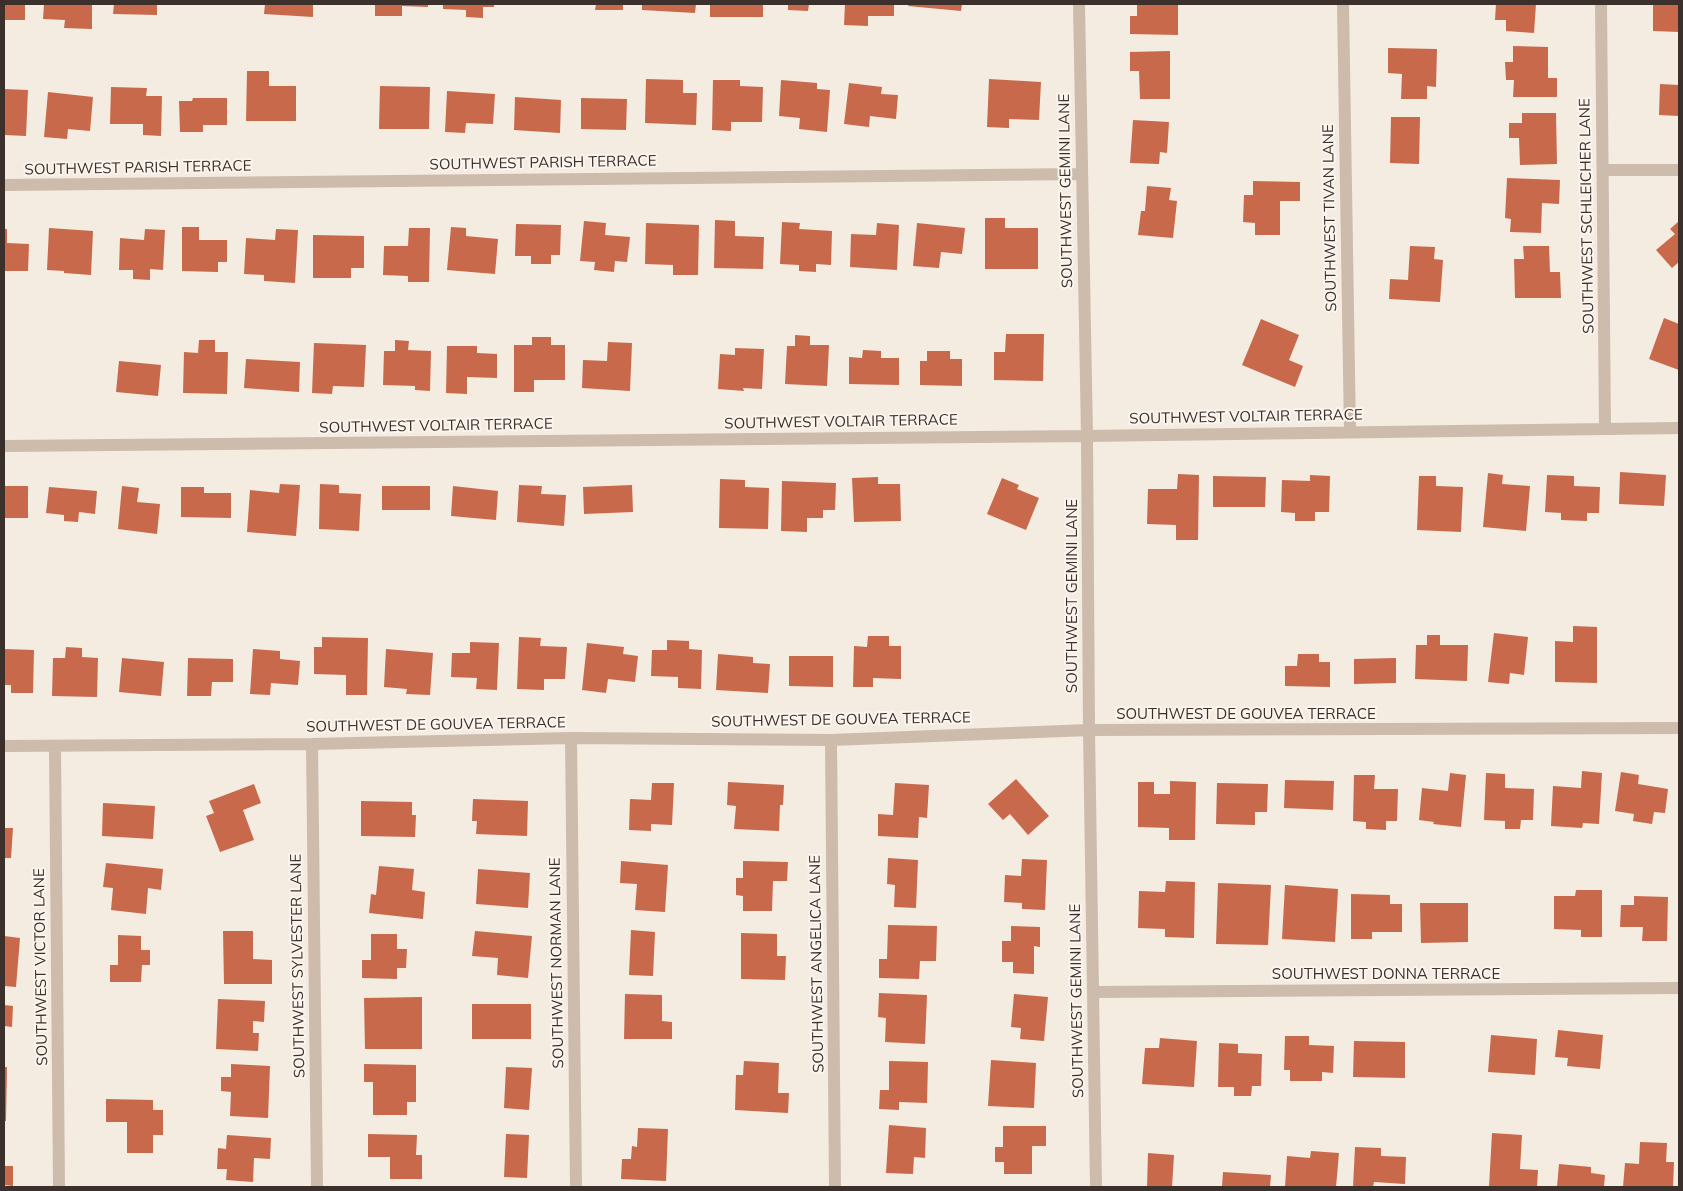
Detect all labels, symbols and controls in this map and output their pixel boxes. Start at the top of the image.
street label: SOUTHWEST GEMINI LANE [1055,94,1077,288]
street label: SOUTHWEST SCHLEICHER LANE [1576,98,1598,334]
street label: SOUTHWEST TIVAN LANE [1319,124,1341,312]
street label: SOUTHWEST PARISH TERRACE [429,152,657,174]
street label: SOUTHWEST PARISH TERRACE [24,157,252,179]
street label: SOUTHWEST VOLTAIR TERRACE [1129,406,1363,428]
street label: SOUTHWEST VOLTAIR TERRACE [724,411,958,433]
street label: SOUTHWEST VOLTAIR TERRACE [319,415,553,437]
street label: SOUTHWEST GEMINI LANE [1063,499,1081,693]
street label: SOUTHWEST DE GOUVEA TERRACE [1116,705,1376,723]
street label: SOUTHWEST DE GOUVEA TERRACE [711,709,971,731]
street label: SOUTHWEST DE GOUVEA TERRACE [306,714,566,736]
street label: SOUTHWEST SYLVESTER LANE [287,854,309,1078]
street label: SOUTHWEST ANGELICA LANE [806,855,828,1073]
street label: SOUTHWEST NORMAN LANE [546,857,568,1069]
street label: SOUTHWEST VICTOR LANE [30,868,52,1066]
street label: SOUTHWEST GEMINI LANE [1066,904,1088,1098]
street label: SOUTHWEST DONNA TERRACE [1272,965,1500,983]

